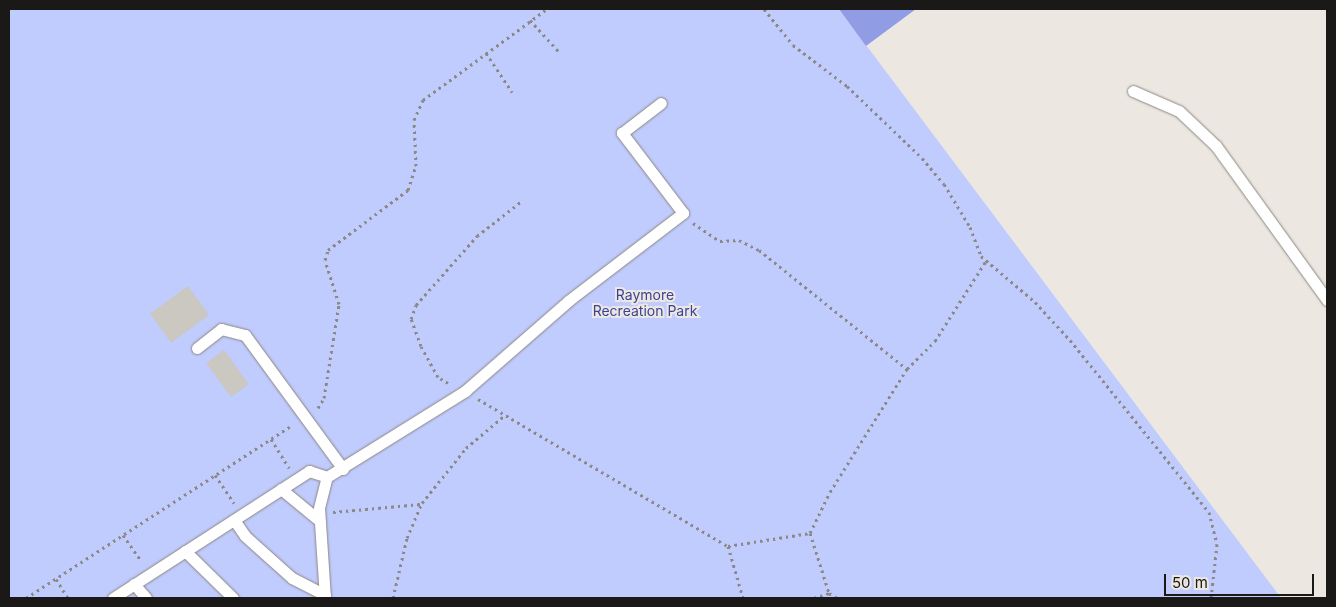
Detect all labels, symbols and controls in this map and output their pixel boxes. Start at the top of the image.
park label: Raymore Recreation Park [593,287,697,320]
scale bar [1166,564,1316,596]
text: 50 m [1172,573,1208,592]

